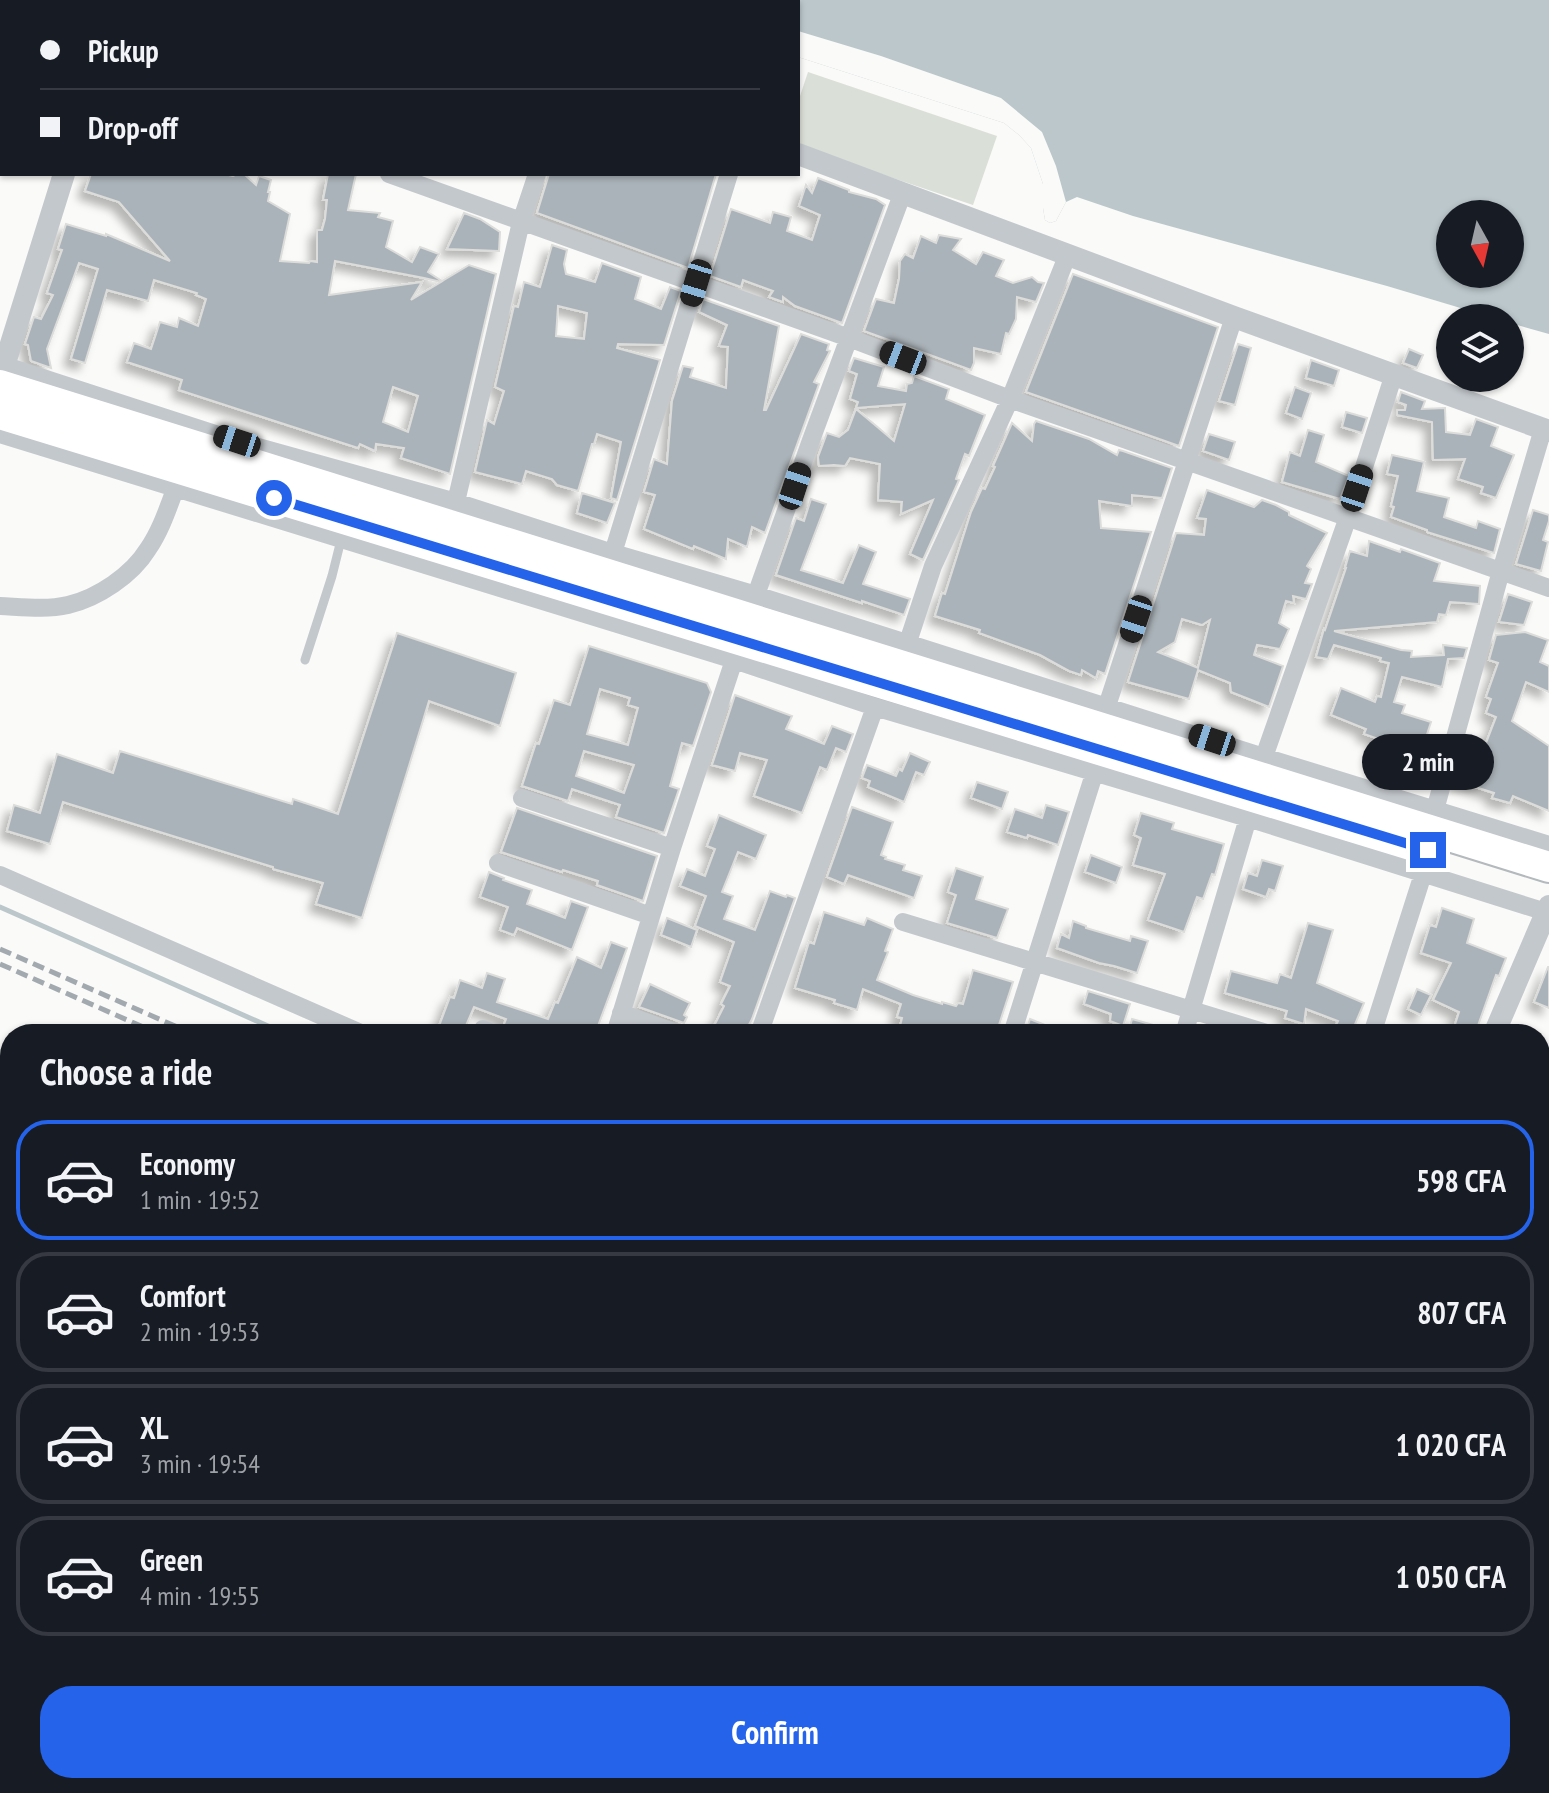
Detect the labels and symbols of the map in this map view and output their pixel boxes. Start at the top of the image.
north arrow [1436,200,1524,288]
car [678,257,714,309]
car [876,338,930,378]
car [210,422,264,460]
car [776,459,814,513]
car [1338,461,1376,515]
route start [256,480,292,516]
car [1117,592,1155,646]
car [1185,721,1239,759]
callout: 2 min [1362,734,1494,790]
route end [1410,832,1446,868]

